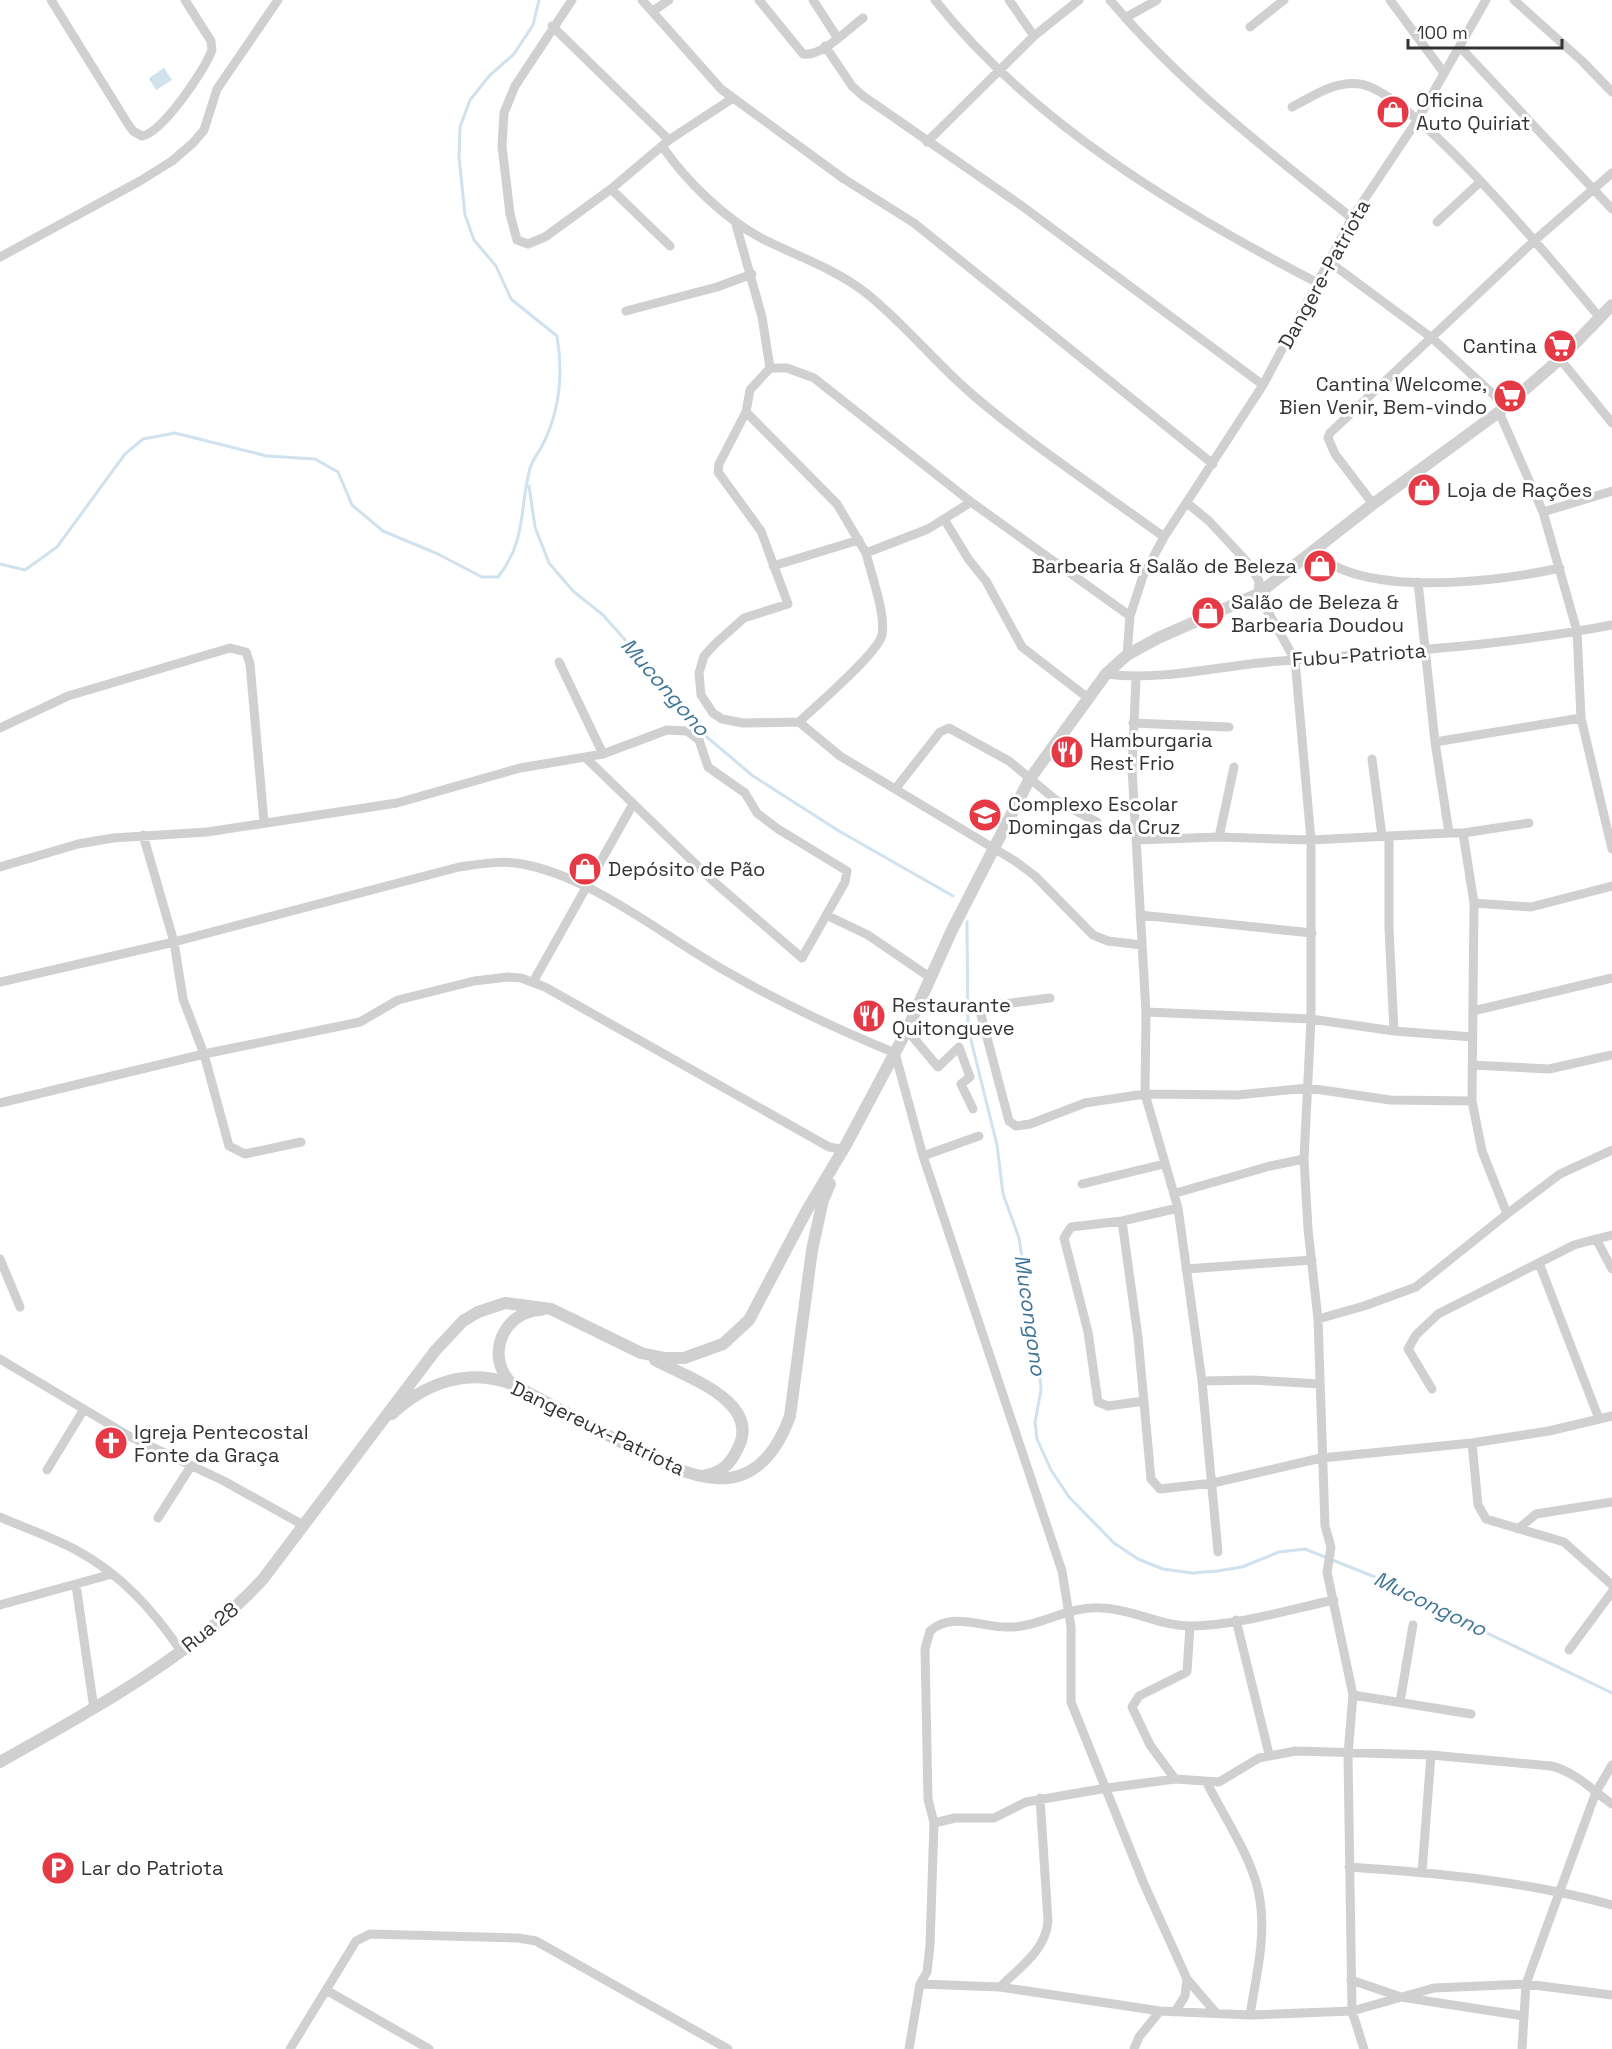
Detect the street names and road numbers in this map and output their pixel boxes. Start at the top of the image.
street label: Dangere-Patriota [1272,195,1376,353]
street label: Fubu-Patriota [1291,637,1427,673]
street label: Dangereux-Patriota [507,1375,689,1481]
street label: Rua 28 [176,1596,244,1658]

